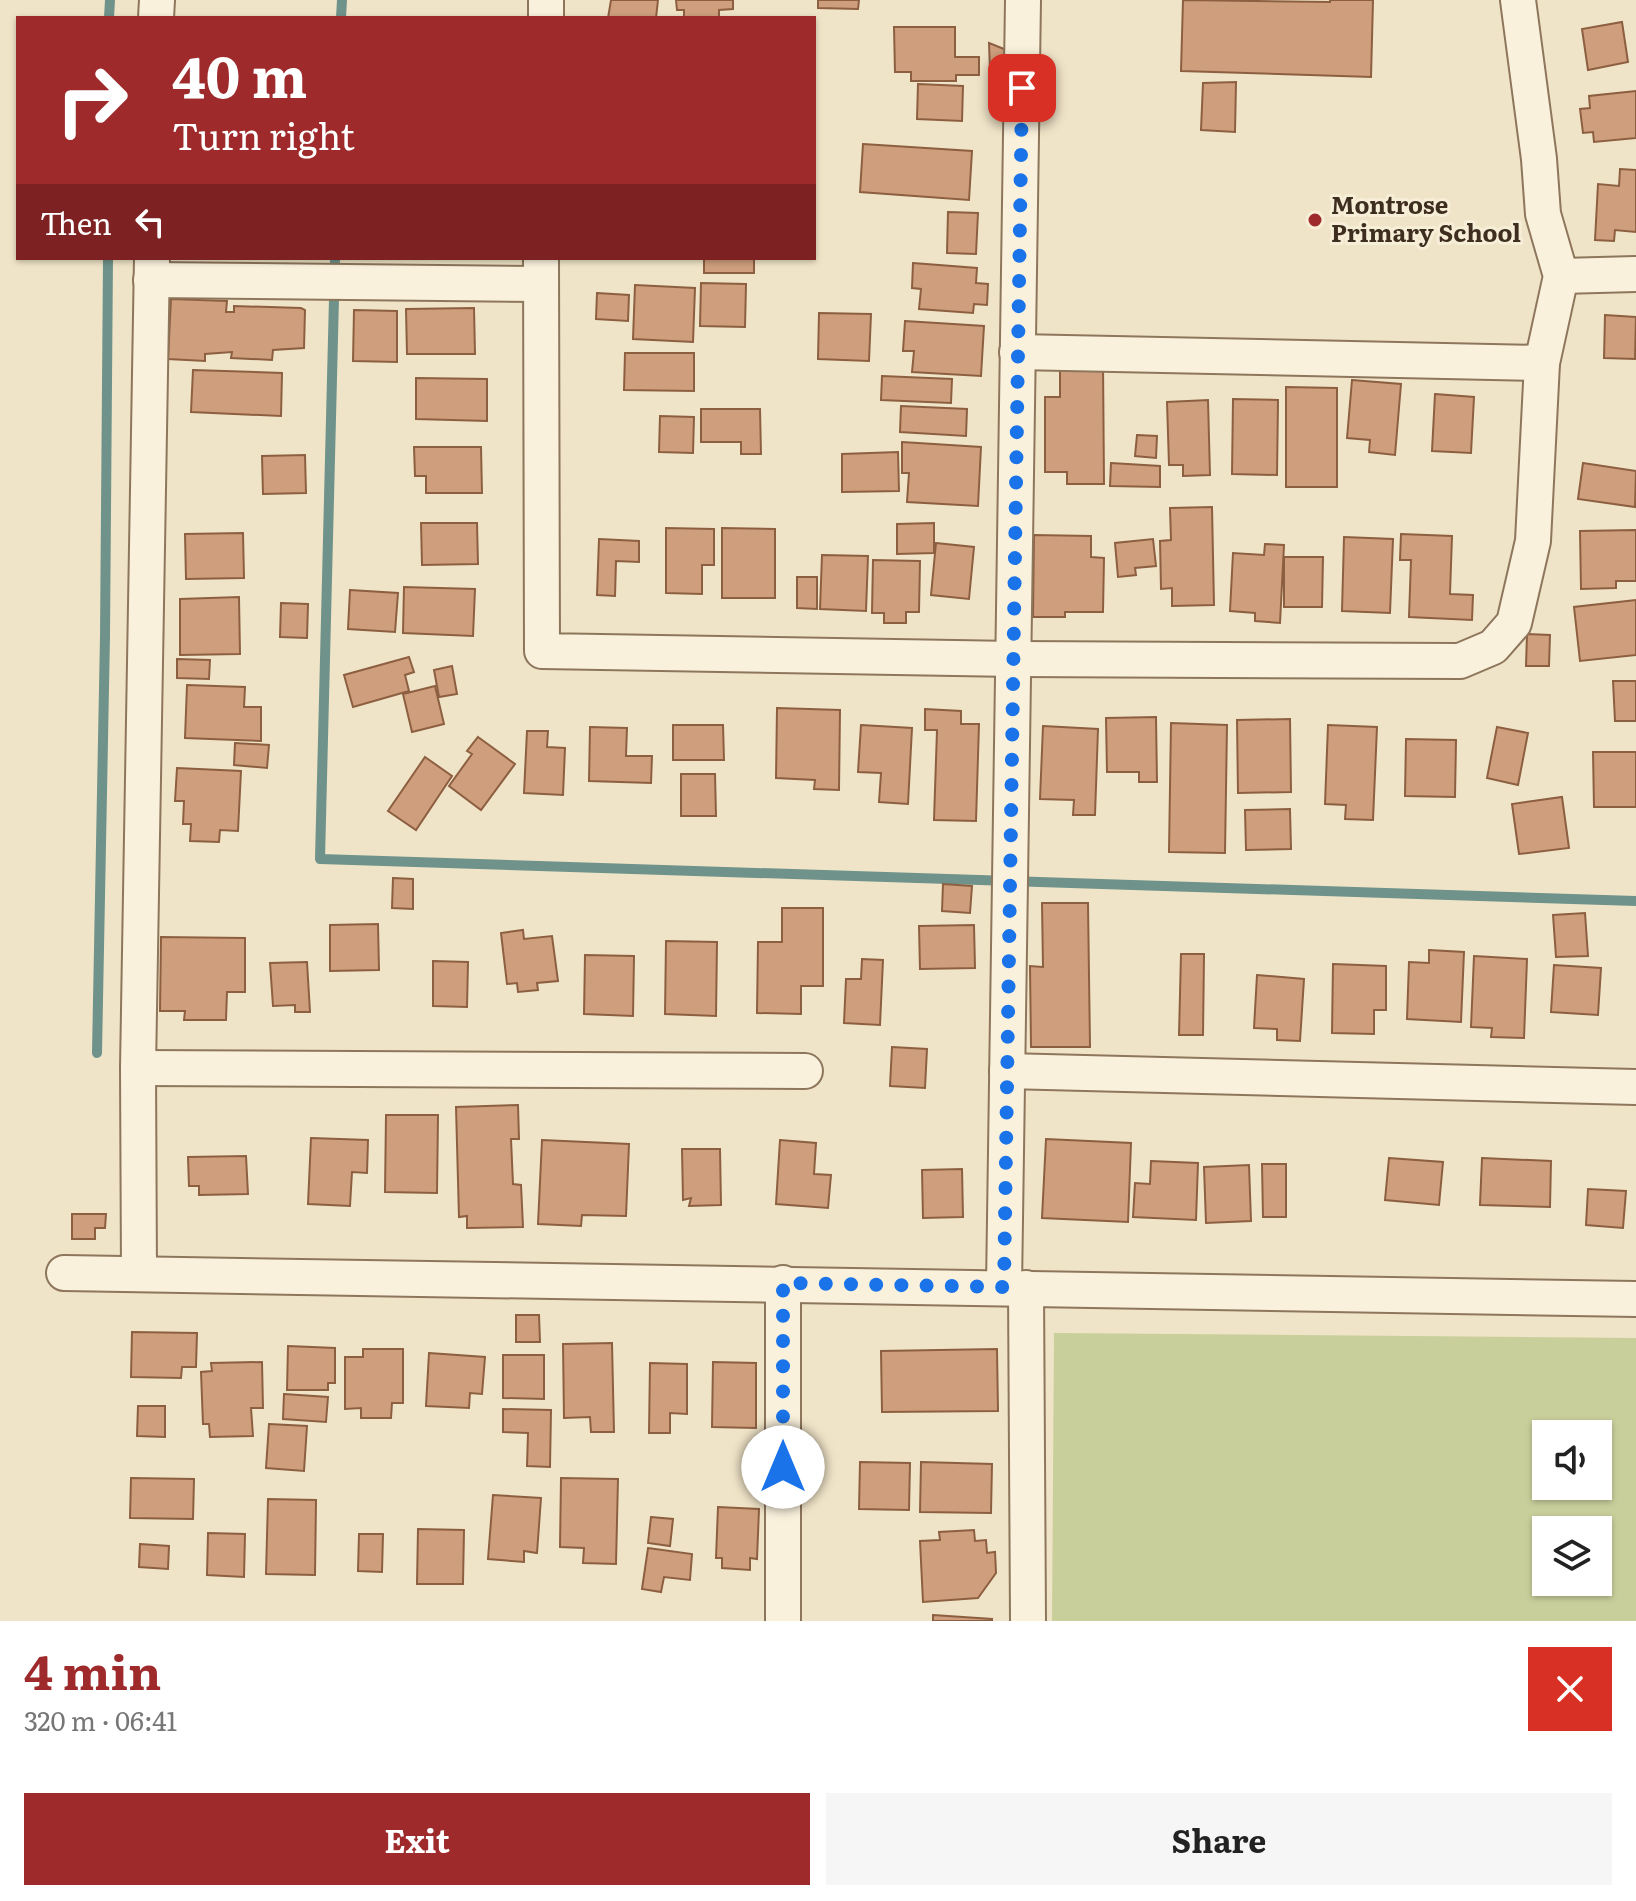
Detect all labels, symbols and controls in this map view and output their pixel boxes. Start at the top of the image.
text: 40 m [172,32,307,115]
icon: right [40,48,144,152]
pin [988,54,1056,122]
icon: arrive [1000,66,1044,110]
text: Turn right [172,108,355,161]
place label: Montrose Primary School [1331,186,1521,249]
text: Then [40,200,112,244]
icon: left [128,200,172,244]
marker: Montrose Primary School [1306,211,1324,229]
map controls [1532,1420,1612,1596]
button: sound [1532,1420,1612,1500]
position arrow [741,1425,825,1509]
button: layers [1532,1516,1612,1596]
text: 4 min [24,1634,161,1705]
button: close [1528,1647,1612,1731]
text: 320 m · 06:41 [24,1700,177,1739]
button: Exit [24,1793,810,1885]
button: Share [826,1793,1612,1885]

